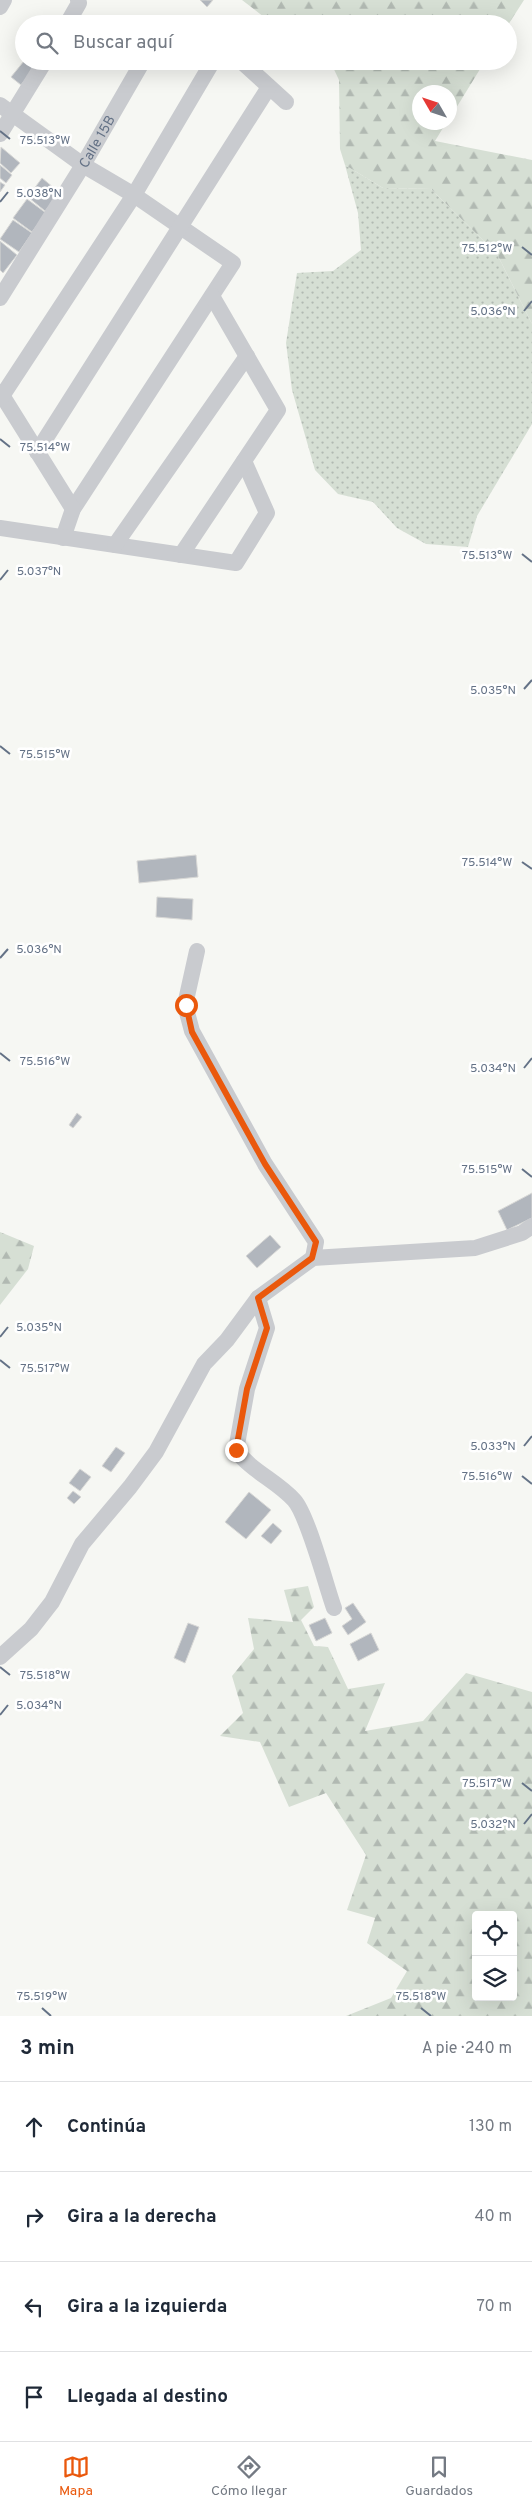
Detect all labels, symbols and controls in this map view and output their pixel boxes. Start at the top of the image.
search box [15,15,517,70]
icon: search [33,29,61,57]
text: Buscar aquí [73,31,173,55]
north arrow [412,85,457,130]
street label: Calle 15B [76,113,120,171]
text: 75.513°W [20,133,70,149]
text: 5.038°N [16,186,62,202]
text: 75.512°W [462,241,512,257]
text: 5.036°N [470,304,516,320]
text: 75.514°W [20,440,70,456]
text: 75.513°W [462,548,512,564]
text: 5.037°N [17,564,61,580]
text: 5.035°N [470,683,516,699]
text: 75.515°W [20,747,70,763]
text: 75.514°W [462,855,512,871]
text: 5.036°N [16,942,62,958]
route start [175,994,198,1017]
text: 75.516°W [20,1054,70,1070]
text: 5.034°N [470,1061,516,1077]
text: 75.515°W [462,1162,512,1178]
text: 5.035°N [16,1320,62,1336]
text: 75.517°W [20,1361,70,1377]
route end [225,1439,248,1462]
text: 5.033°N [470,1439,516,1455]
text: 75.516°W [462,1469,512,1485]
text: 75.518°W [20,1668,70,1684]
text: 5.034°N [16,1698,62,1714]
text: 75.517°W [462,1776,512,1792]
text: 5.032°N [470,1817,516,1833]
map controls [472,1911,517,2001]
button: locate [472,1911,517,1956]
button: layers [472,1956,517,2001]
text: 75.519°W [17,1989,67,2005]
text: 75.518°W [396,1989,446,2005]
text: 3 min [20,2035,75,2062]
text: A pie · 240 m [422,2039,512,2059]
icon: ahead [20,2113,48,2141]
text: Continúa [67,2115,146,2139]
text: 130 m [469,2117,512,2137]
icon: right [20,2203,48,2231]
text: Gira a la derecha [67,2205,217,2229]
text: 40 m [474,2207,512,2227]
icon: left [20,2293,48,2321]
text: Gira a la izquierda [67,2295,227,2319]
text: 70 m [477,2297,512,2317]
icon: arrive [20,2383,48,2411]
text: Llegada al destino [67,2385,228,2409]
tab: Mapa [59,2453,93,2500]
tab: Cómo llegar [211,2453,287,2500]
tab: Guardados [405,2453,473,2500]

